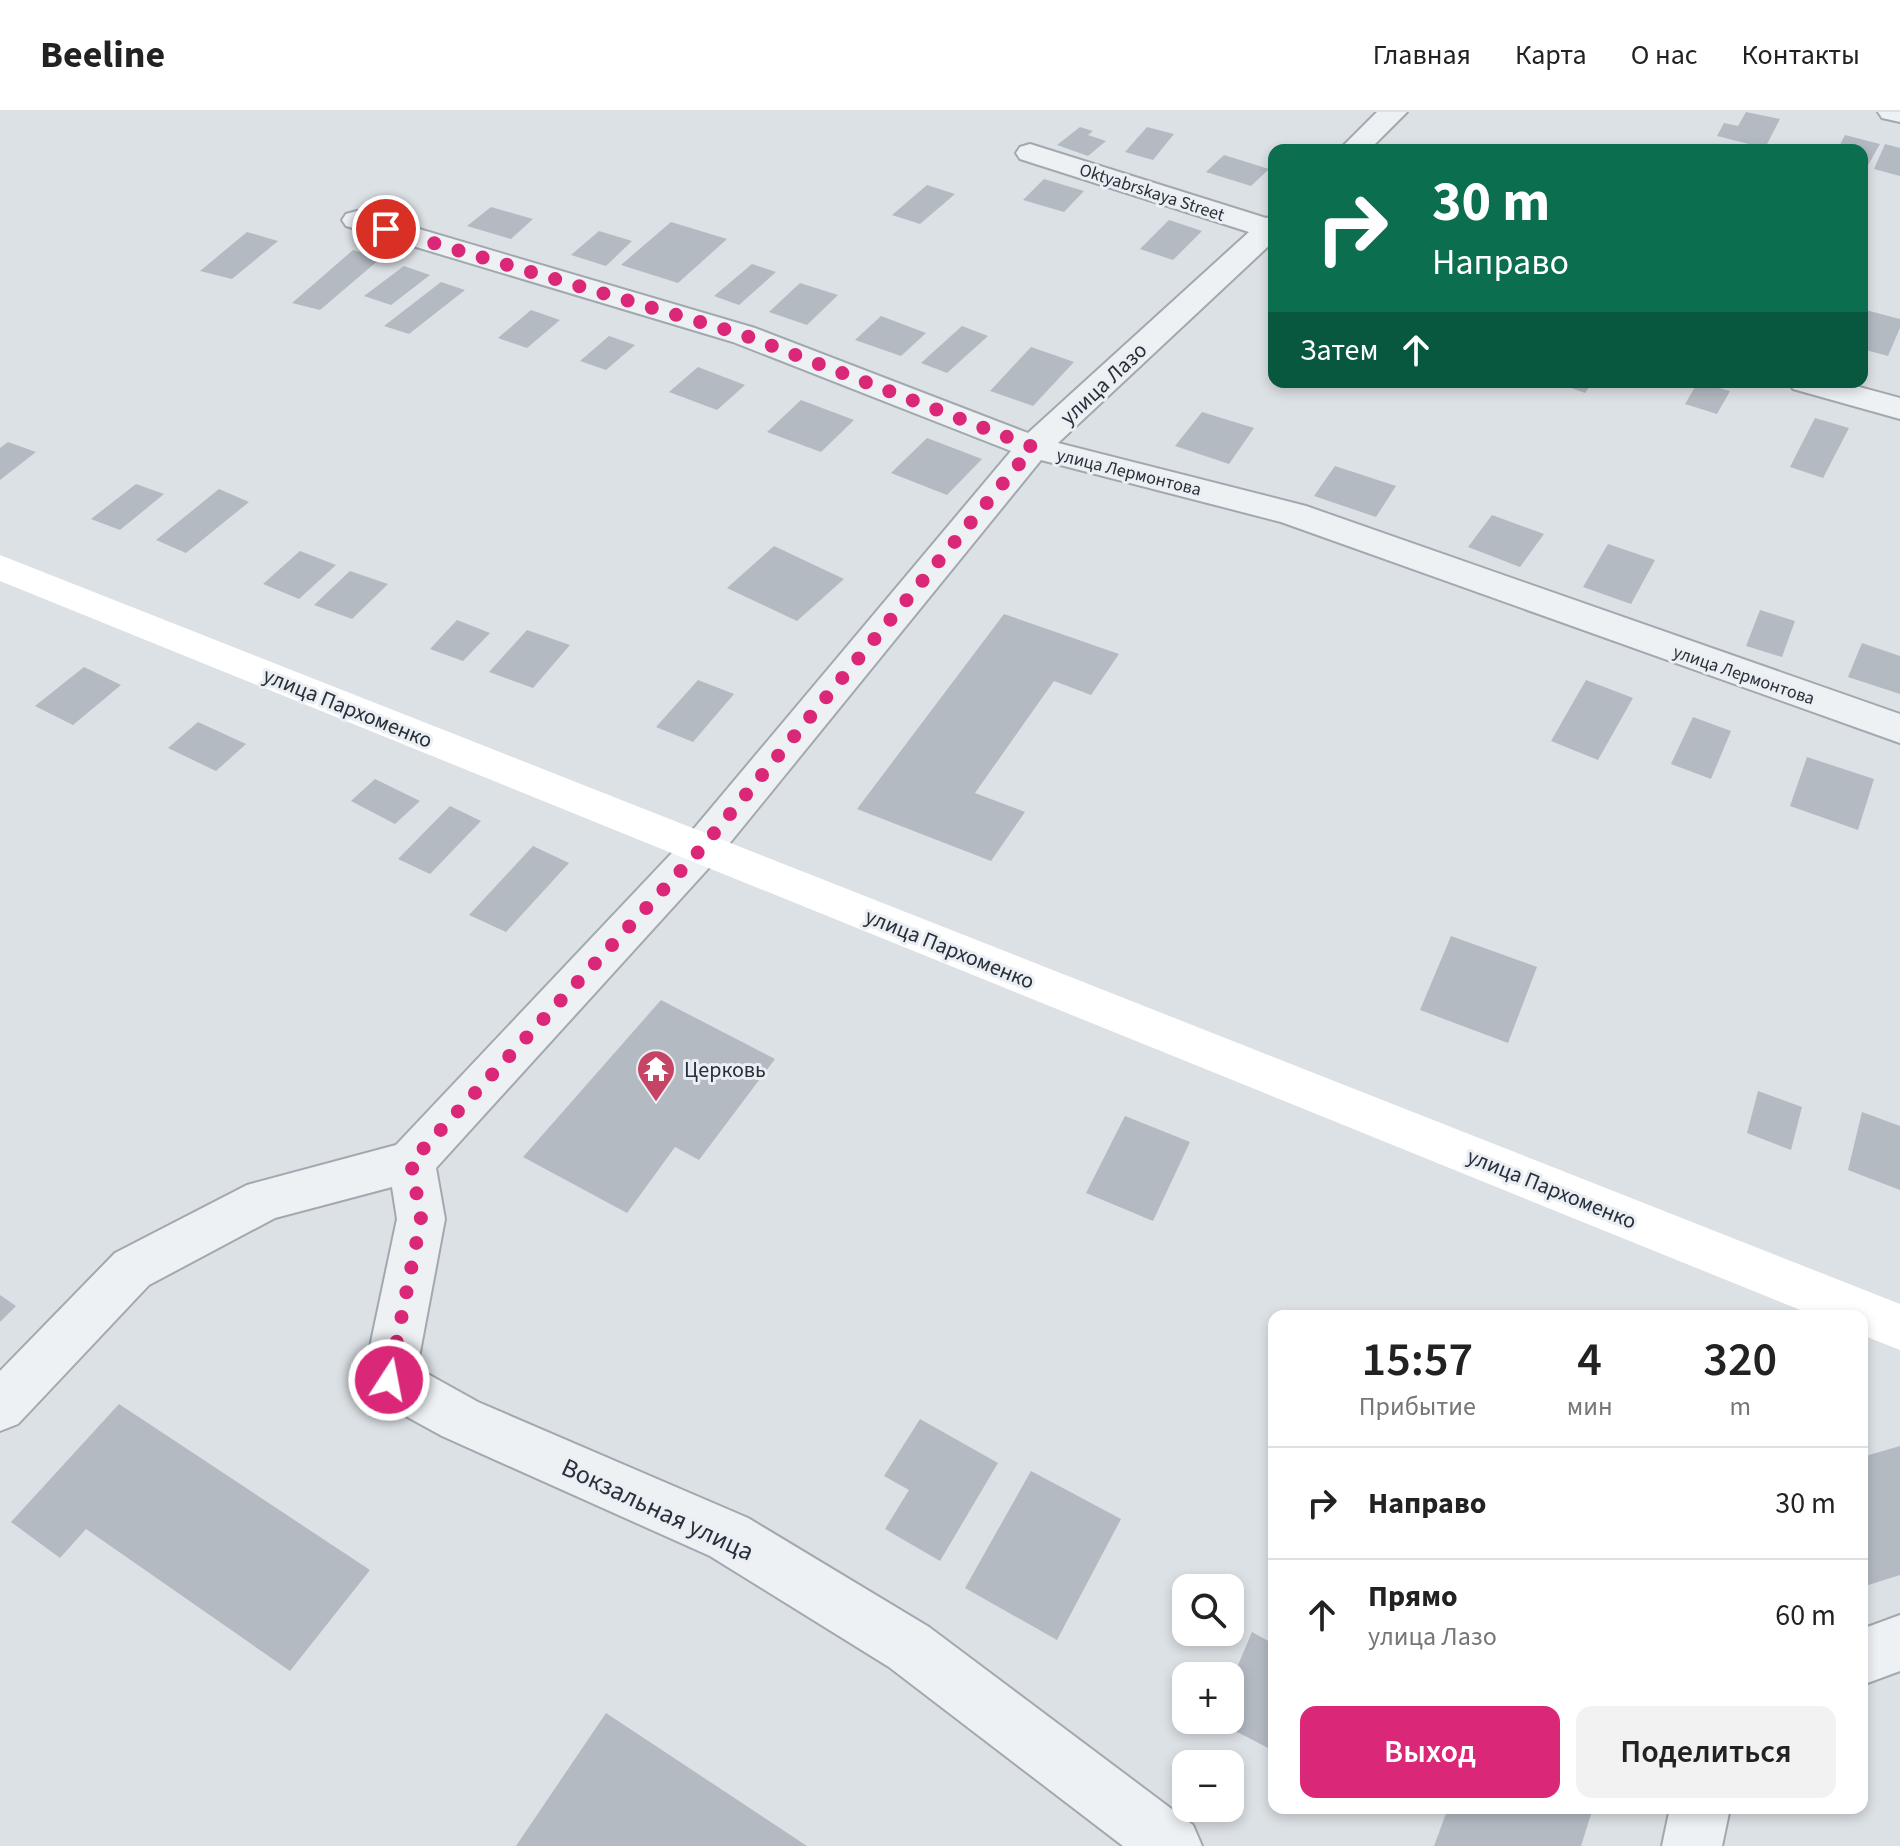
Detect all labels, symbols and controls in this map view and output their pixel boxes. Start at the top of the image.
text: Beeline [40,28,165,82]
text: Главная [1373,35,1471,75]
text: Карта [1515,35,1587,75]
text: О нас [1631,35,1698,75]
text: Контакты [1742,35,1860,75]
street label: Oktyabrskaya Street [1076,157,1228,228]
text: 30 m [1432,163,1550,242]
icon: right [1300,176,1404,280]
pin [352,195,420,263]
icon: arrive [364,207,408,251]
text: Направо [1432,237,1569,288]
icon: ahead [1394,328,1438,372]
text: Затем [1300,329,1378,372]
street label: улица Лазо [1053,335,1154,433]
street label: улица Лермонтова [1054,442,1204,503]
street label: улица Лермонтова [1670,640,1818,711]
street label: улица Пархоменко [258,659,437,757]
street label: улица Пархоменко [860,900,1039,998]
temple icon: Церковь [635,1048,677,1103]
place label: Церковь [684,1054,766,1086]
street label: улица Пархоменко [1462,1140,1641,1238]
text: 15:57 [1362,1326,1473,1394]
text: 4 [1577,1326,1602,1394]
text: 320 [1703,1326,1777,1394]
position arrow [347,1338,431,1422]
text: Прибытие [1359,1388,1476,1425]
text: мин [1567,1388,1613,1425]
text: m [1729,1388,1751,1425]
street label: Вокзальная улица [556,1449,760,1570]
icon: right [1300,1481,1344,1525]
text: Направо [1368,1482,1486,1525]
text: 30 m [1775,1482,1836,1525]
map controls [1172,1574,1244,1822]
button: search [1172,1574,1244,1646]
text: Прямо [1368,1575,1458,1618]
icon: ahead [1300,1593,1344,1637]
text: 60 m [1775,1594,1836,1637]
text: улица Лазо [1368,1618,1497,1655]
button: + [1172,1662,1244,1734]
button: Выход [1300,1706,1560,1798]
button: Поделиться [1576,1706,1836,1798]
button: − [1172,1750,1244,1822]

